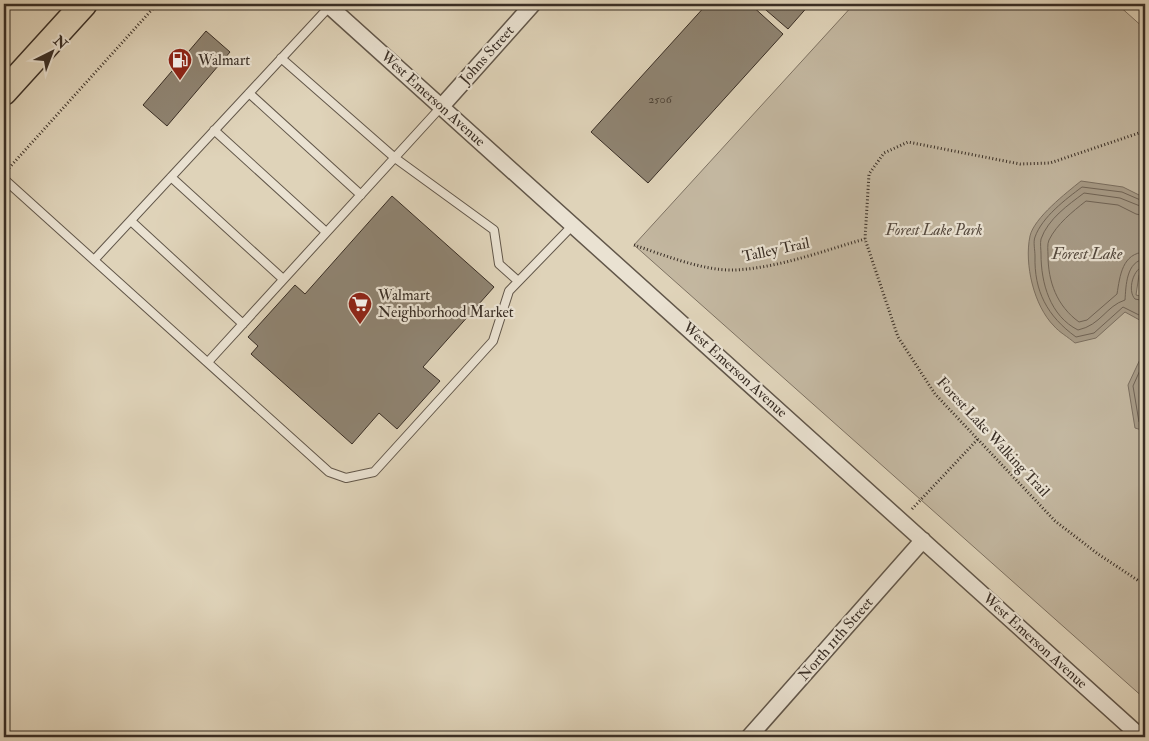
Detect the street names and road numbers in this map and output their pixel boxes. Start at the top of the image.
street label: Johns Street [455,21,519,90]
street label: West Emerson Avenue [376,46,489,151]
street label: Talley Trail [741,234,812,266]
street label: West Emerson Avenue [678,317,791,422]
street label: Forest Lake Walking Trail [932,373,1054,501]
street label: West Emerson Avenue [978,588,1091,693]
street label: North 11th Street [795,593,878,685]

